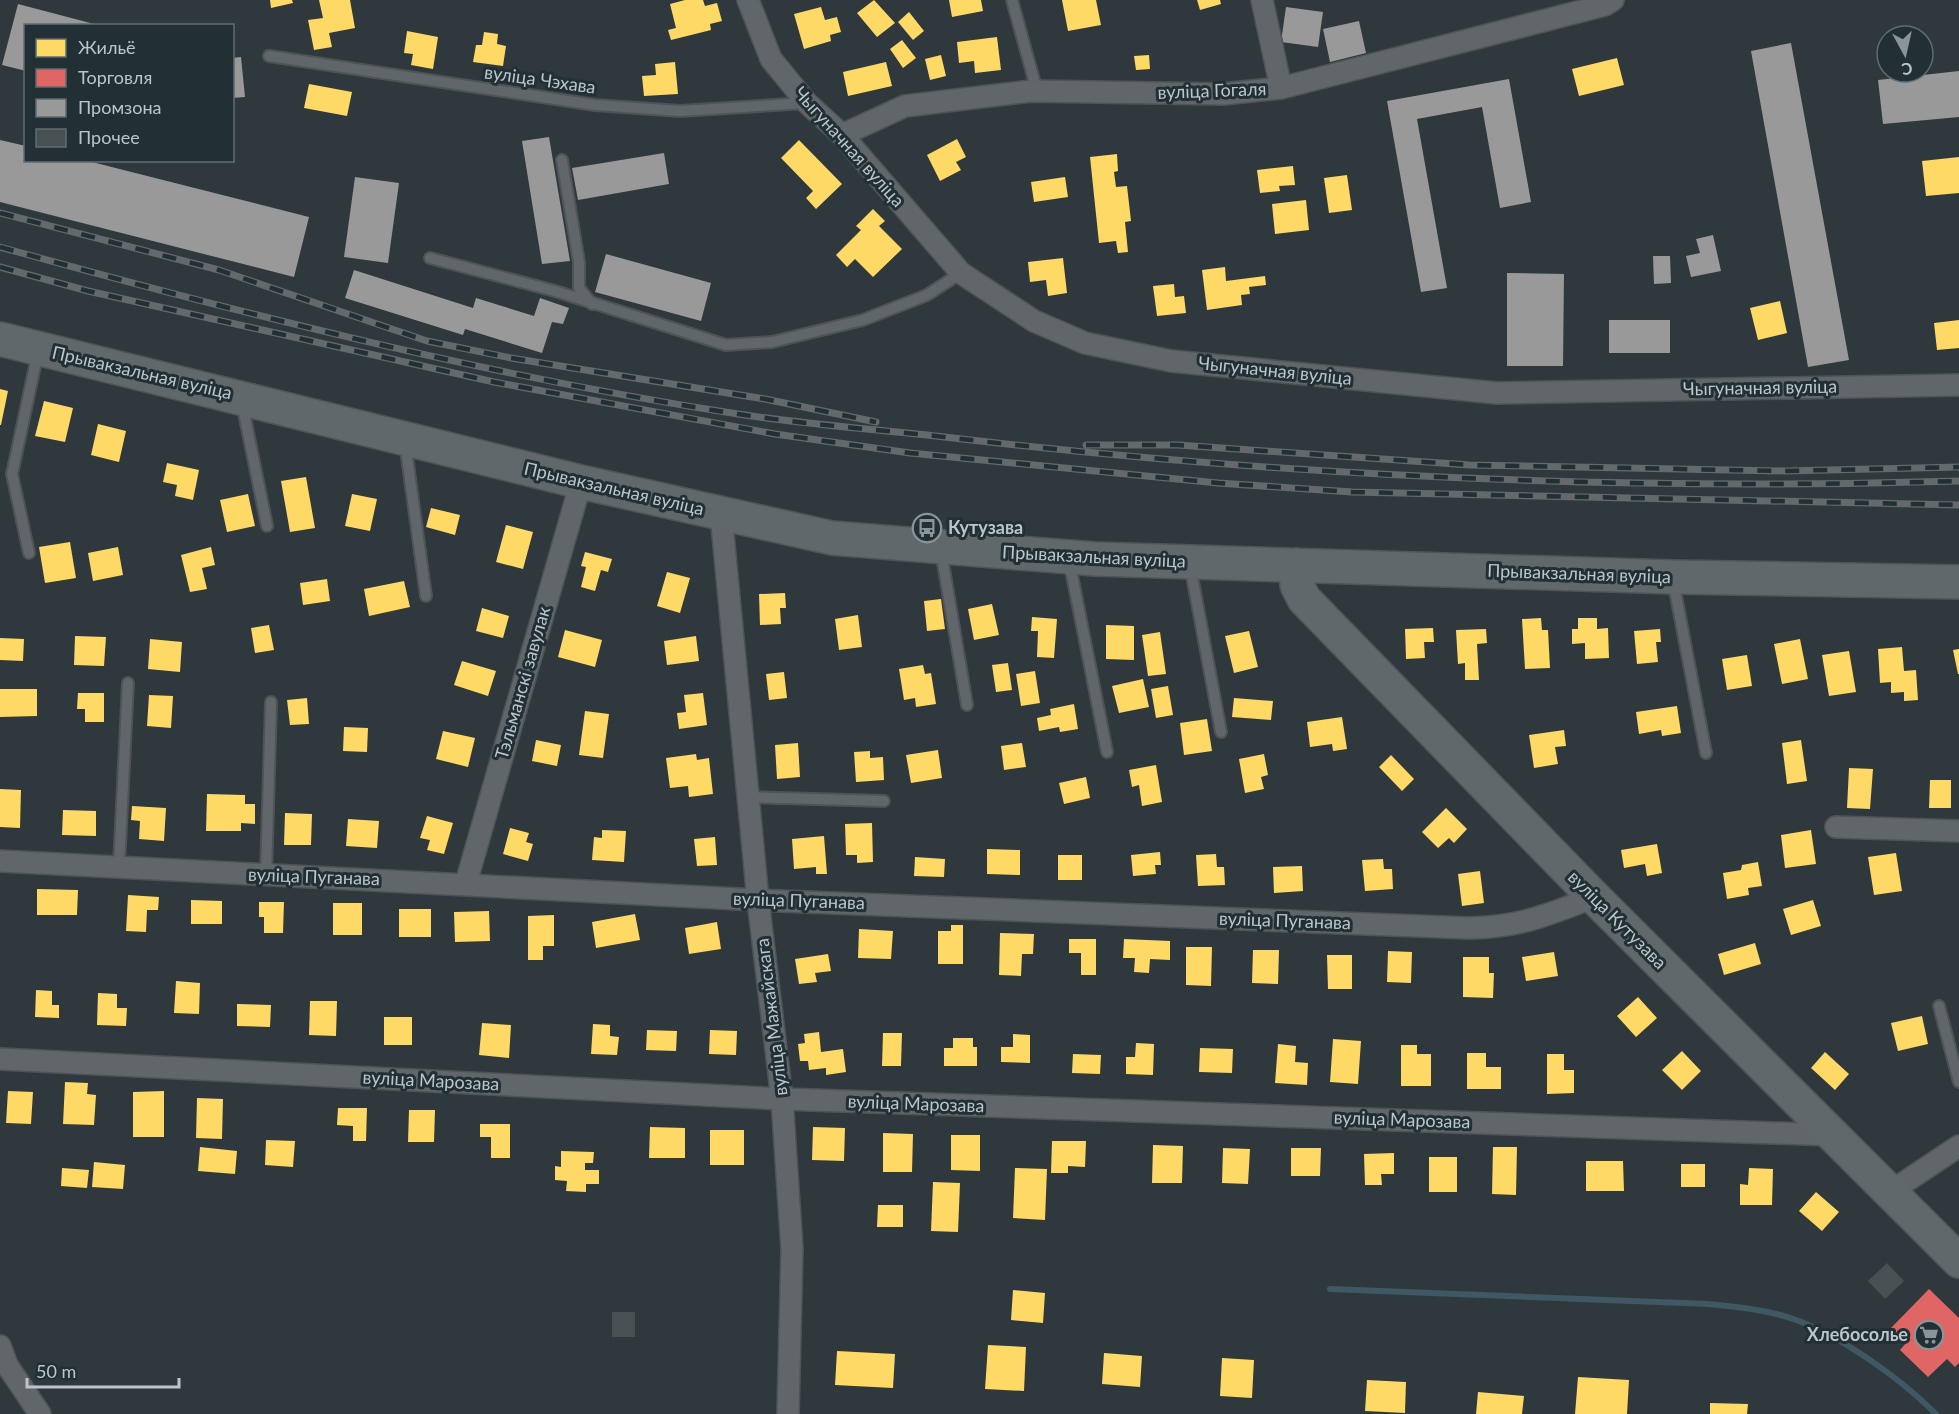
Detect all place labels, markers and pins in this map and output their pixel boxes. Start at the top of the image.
bus stop icon: Кутузава [911,512,943,544]
place label: Кутузава [948,516,1023,538]
supermarket icon: Хлебосолье [1913,1319,1945,1351]
place label: Хлебосолье [1807,1323,1908,1345]

